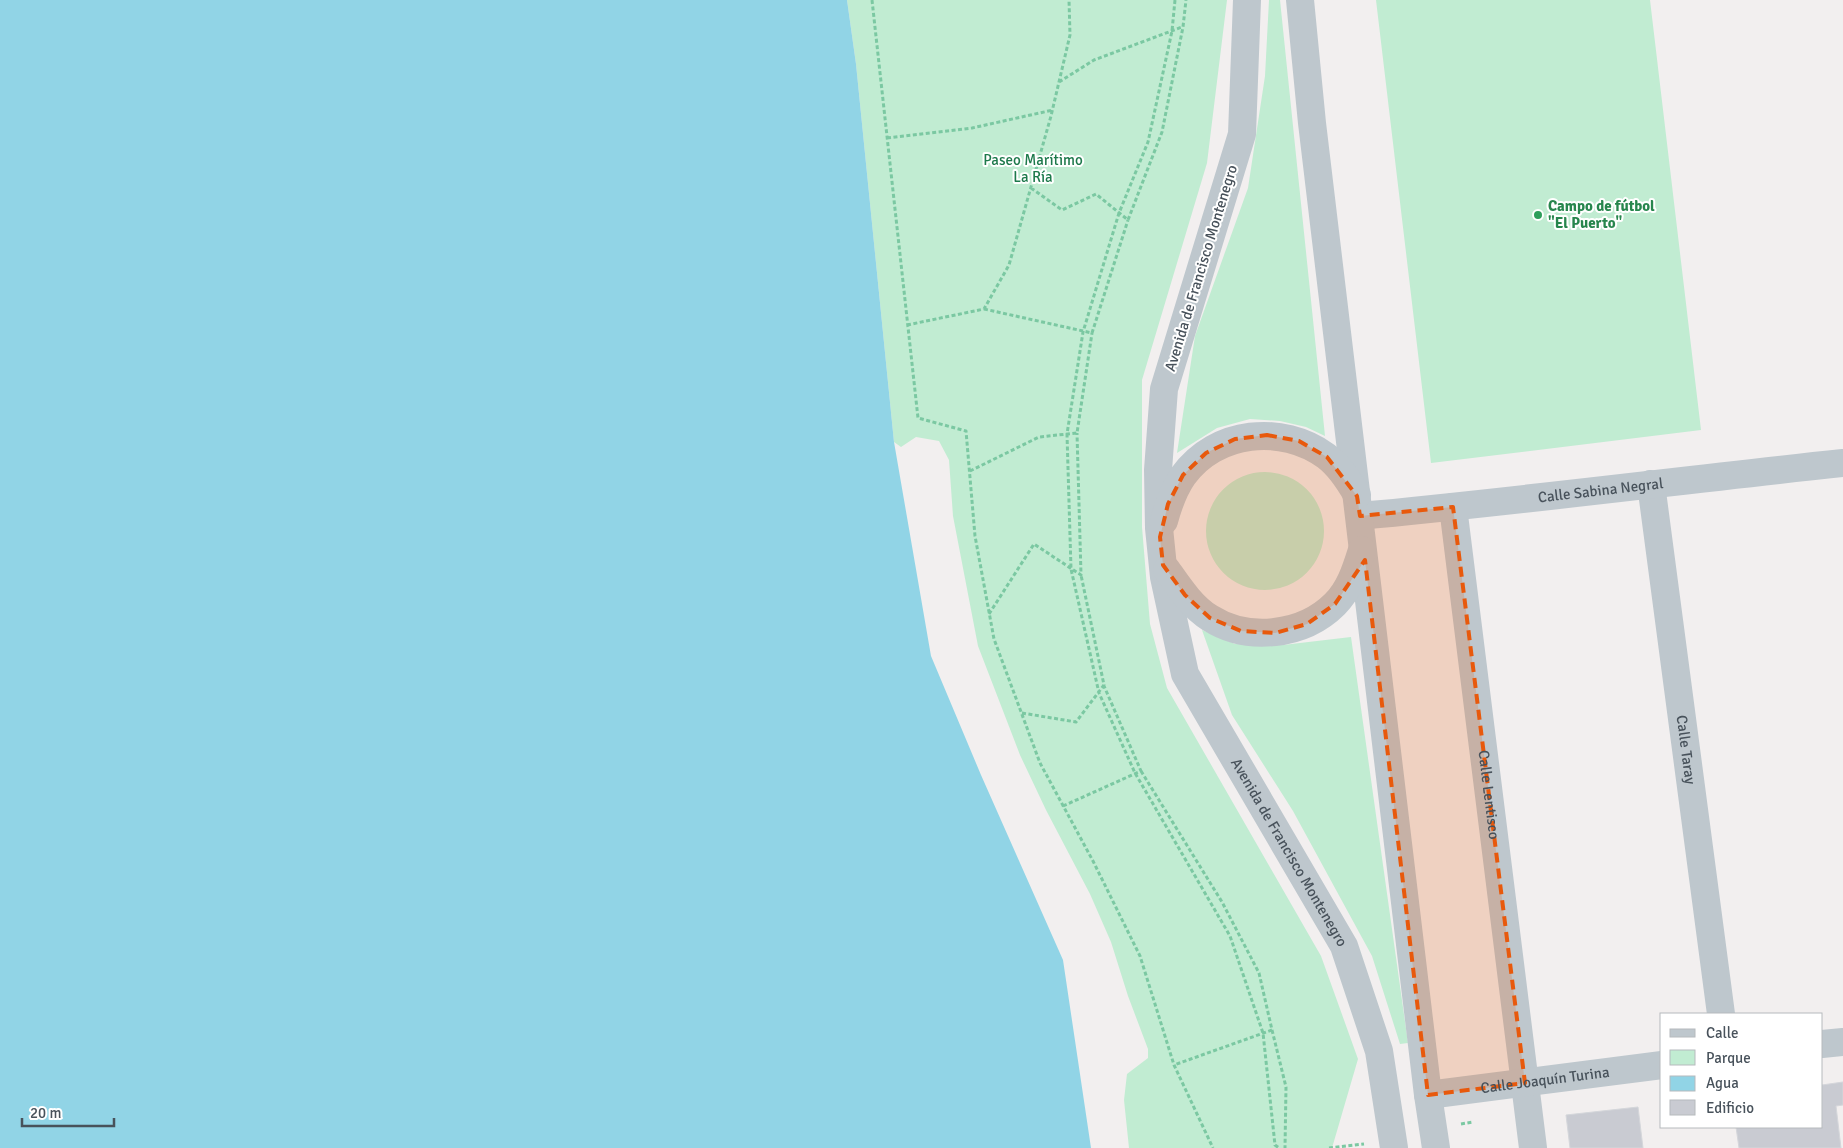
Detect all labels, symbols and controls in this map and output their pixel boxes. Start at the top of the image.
park label: Paseo Marítimo La Ría [983,151,1083,186]
street label: Avenida de Francisco Montenegro [1161,162,1241,373]
place label: Campo de fútbol "El Puerto" [1548,197,1655,232]
marker: Campo de fútbol "El Puerto" [1532,209,1544,221]
street label: Calle Sabina Negral [1537,474,1664,506]
street label: Calle Taray [1673,714,1700,785]
street label: Calle Lentisco [1474,749,1503,841]
street label: Avenida de Francisco Montenegro [1227,755,1351,950]
legend [1660,1013,1823,1128]
text: Calle [1706,1024,1739,1042]
text: Parque [1706,1049,1751,1067]
street label: Calle Joaquín Turina [1480,1063,1611,1097]
text: Agua [1706,1074,1739,1092]
scale bar [22,1096,115,1128]
text: Edificio [1706,1099,1754,1117]
text: 20 m [30,1104,61,1122]

